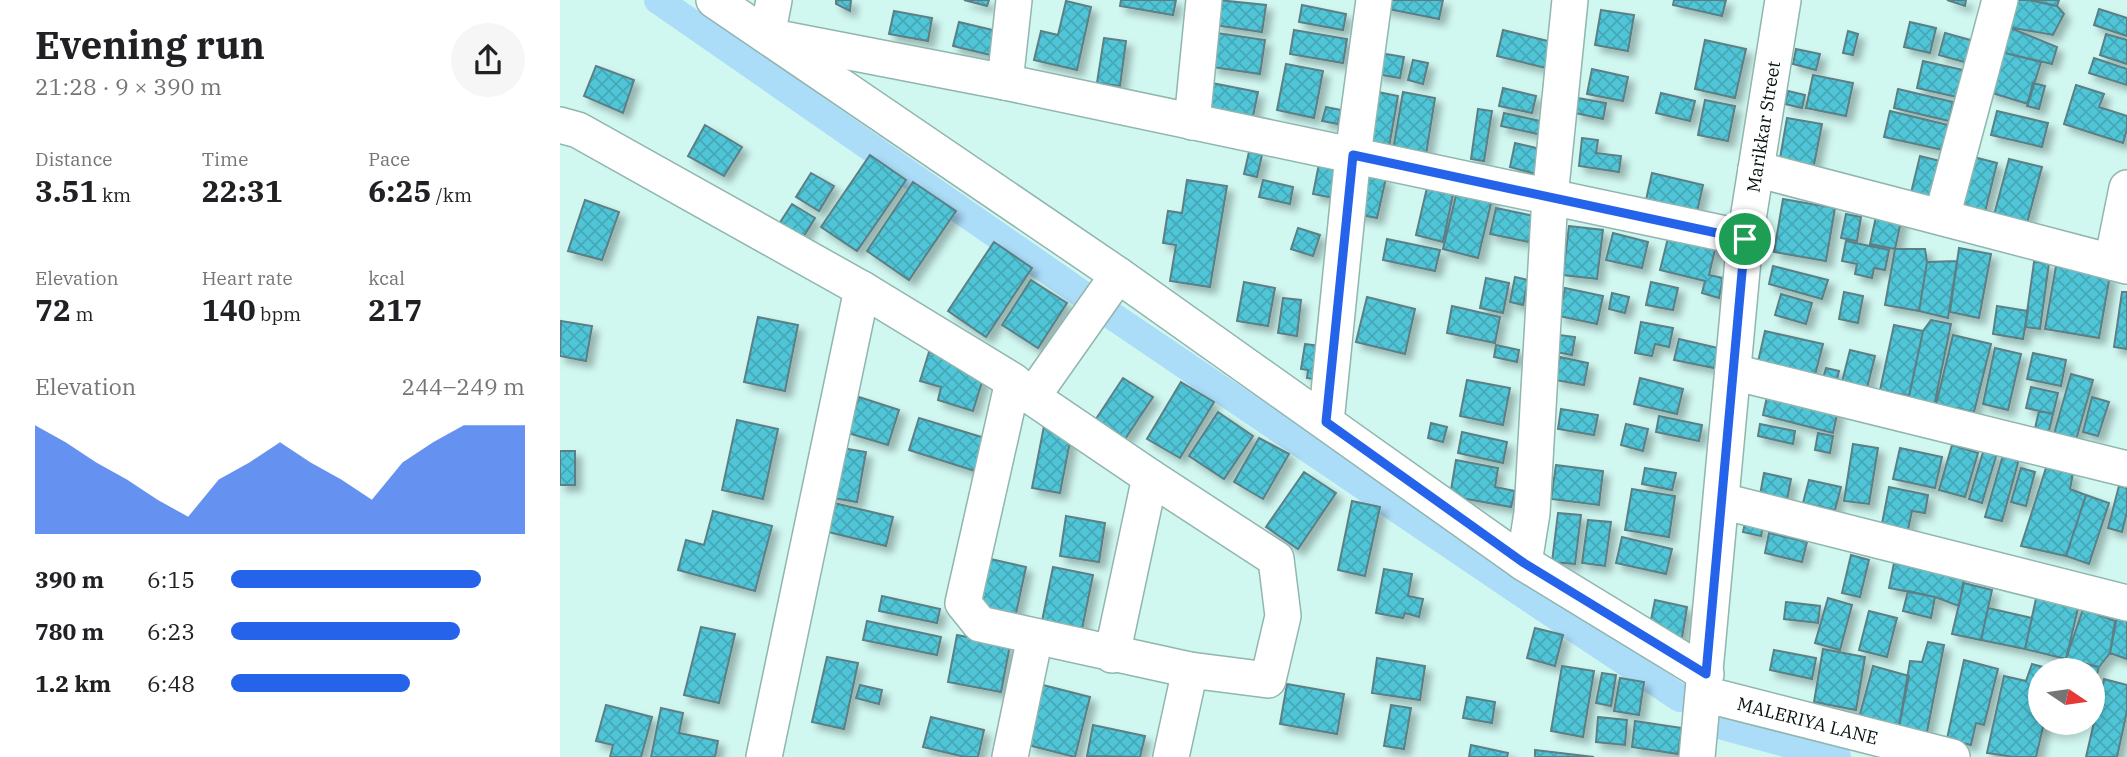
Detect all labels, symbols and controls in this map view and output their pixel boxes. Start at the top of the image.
text: Evening run [35,20,265,69]
button: share [451,23,525,97]
street label: Marikkar Street [1741,59,1785,194]
text: 21:28 · 9 × 390 m [35,71,222,101]
text: Distance [35,147,113,171]
text: Time [202,147,248,171]
text: Pace [368,147,410,171]
text: 3.51 [35,171,97,210]
text: 22:31 [202,171,283,210]
text: 6:25 [368,171,431,210]
text: km [97,183,131,207]
text: /km [431,183,472,207]
pin [1715,209,1775,269]
icon: arrive [1726,220,1764,258]
text: Elevation [35,266,119,290]
text: Heart rate [202,266,293,290]
text: kcal [368,266,405,290]
text: 72 [35,290,71,329]
text: 140 [202,290,256,329]
text: 217 [368,290,422,329]
text: m [71,302,94,326]
text: bpm [256,302,301,326]
text: Elevation [35,371,136,401]
text: 244–249 m [401,371,525,401]
text: 390 m [35,564,104,594]
text: 6:15 [147,564,195,594]
text: 780 m [35,616,104,646]
text: 6:23 [147,616,195,646]
north arrow [2028,658,2105,735]
map controls [2028,658,2105,735]
text: 1.2 km [35,668,111,698]
text: 6:48 [147,668,195,698]
street label: MALERIYA LANE [1735,691,1881,749]

